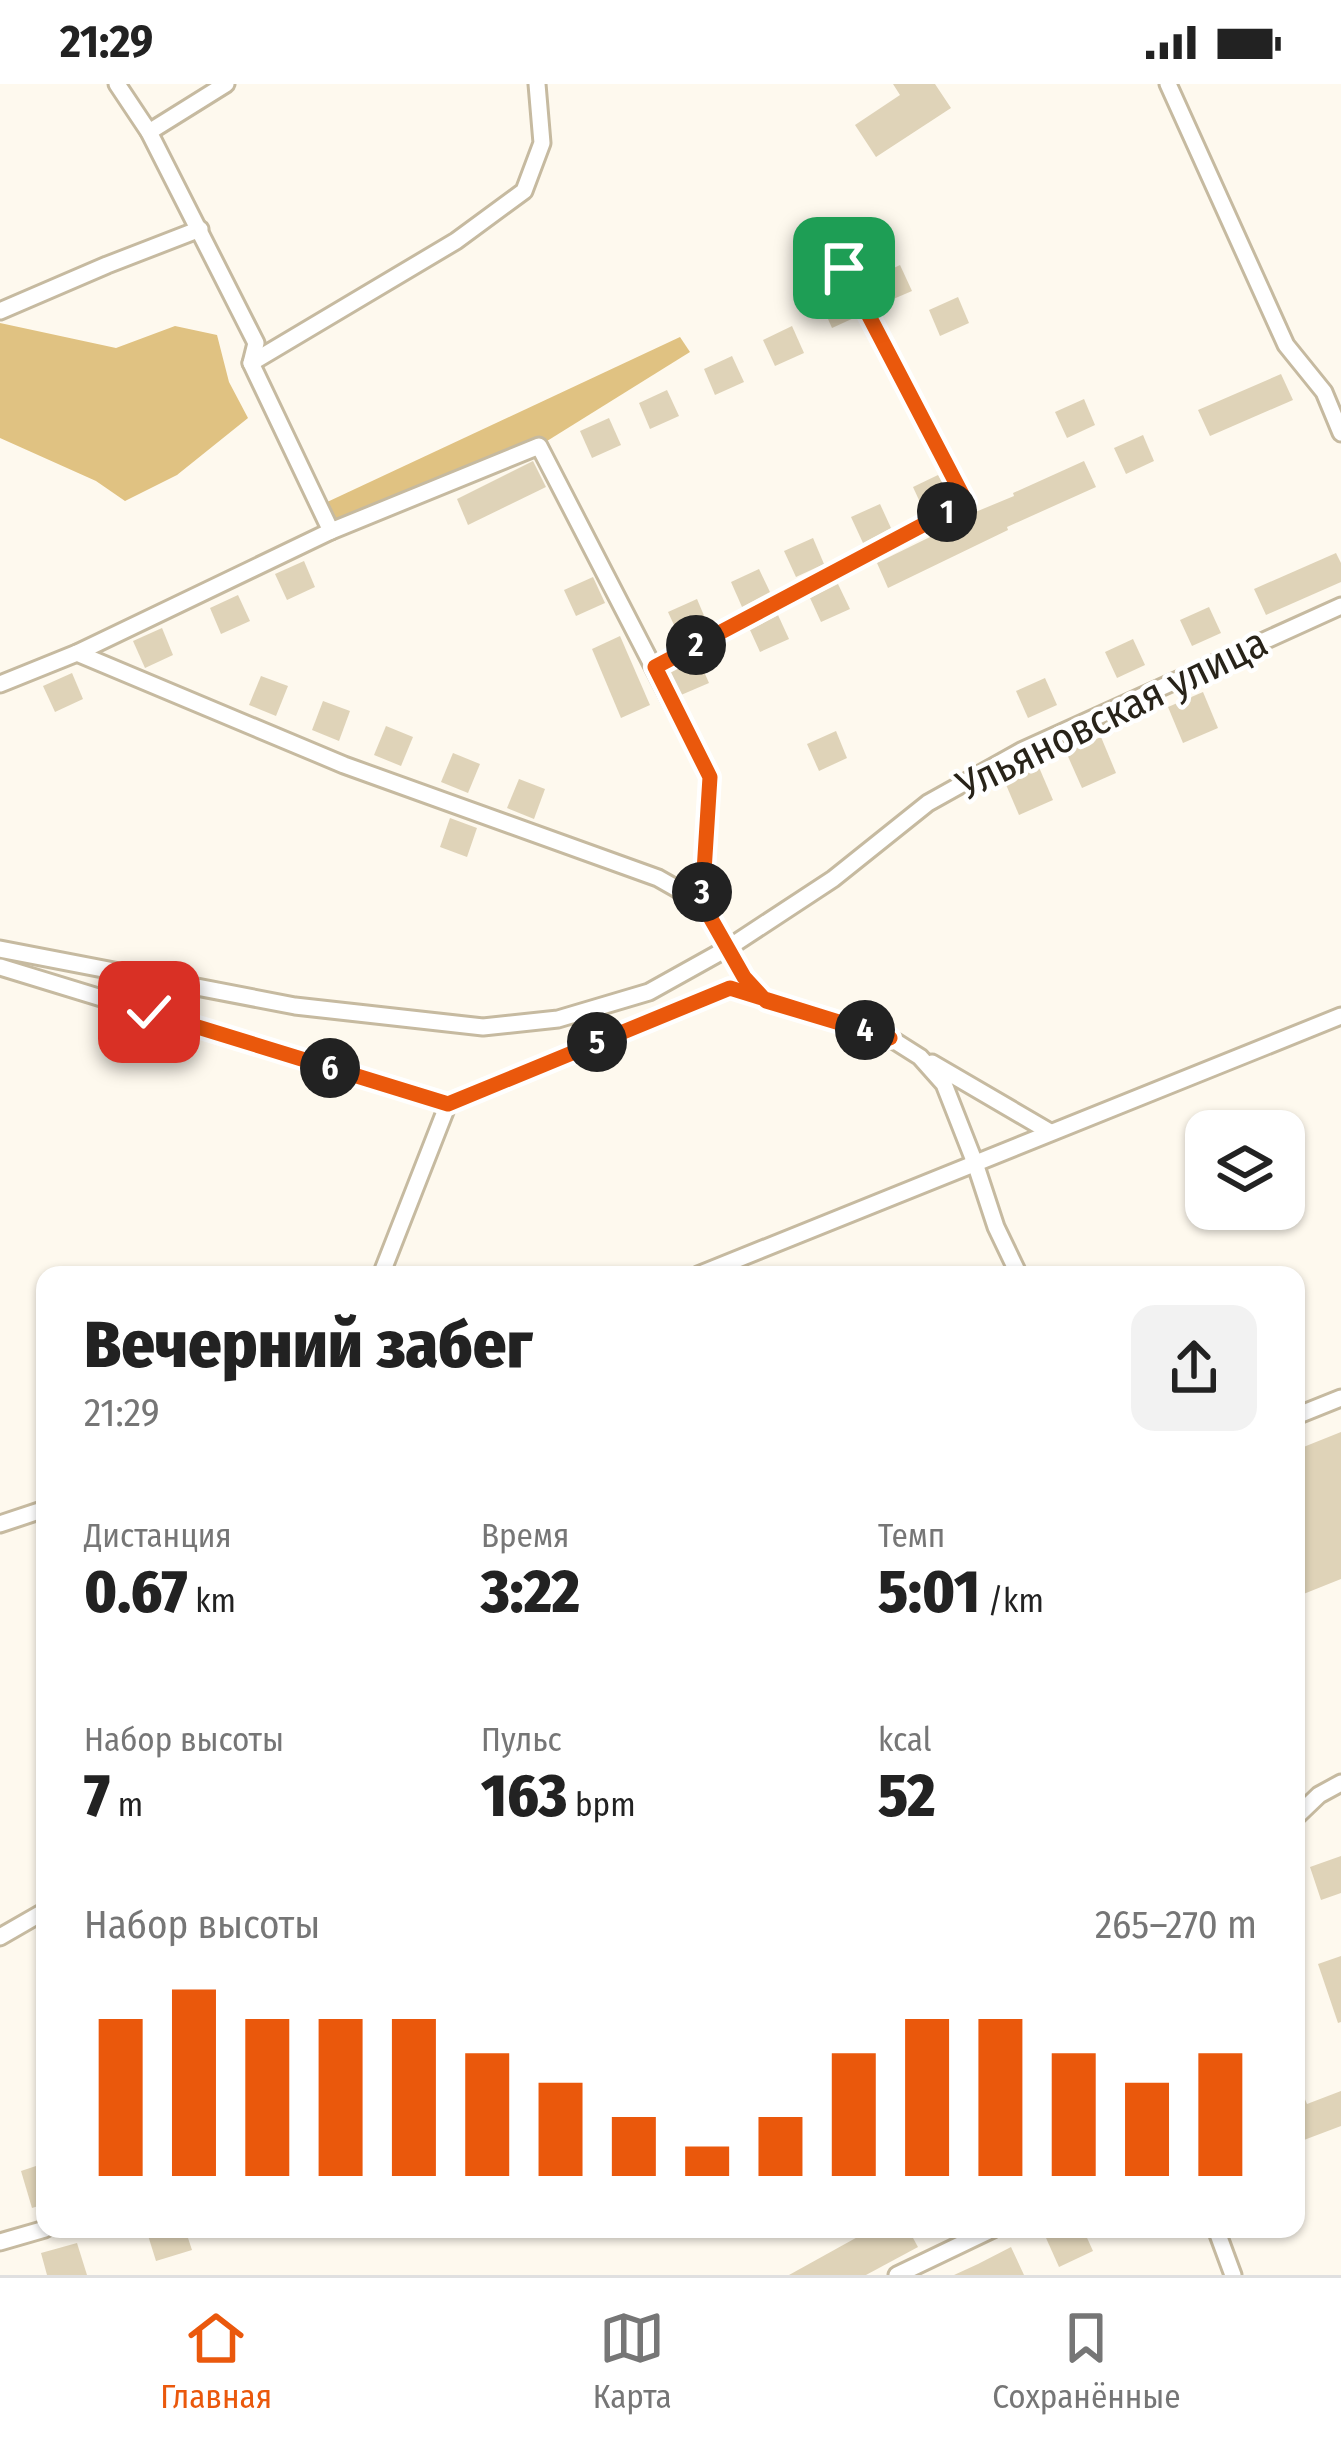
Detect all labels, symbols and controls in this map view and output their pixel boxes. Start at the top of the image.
text: 21:29 [60,15,153,69]
pin [793,217,895,319]
icon: arrive [811,235,877,301]
pin: 1 [917,482,977,542]
text: 1 [940,492,954,532]
pin: 2 [666,615,726,675]
street label: Ульяновская улица [948,617,1275,811]
text: 2 [688,625,704,665]
pin: 3 [672,862,732,922]
text: 3 [694,872,710,912]
pin [98,961,200,1063]
icon: check [116,979,182,1045]
pin: 4 [835,1000,895,1060]
text: 4 [857,1010,873,1050]
pin: 5 [567,1012,627,1072]
text: 5 [589,1022,605,1062]
pin: 6 [300,1038,360,1098]
text: 6 [321,1048,339,1088]
map controls [1185,1110,1305,1230]
button: layers [1185,1110,1305,1230]
text: Вечерний забег [84,1305,533,1384]
button: share [1131,1305,1257,1431]
text: 21:29 [84,1390,160,1436]
text: Дистанция [84,1516,232,1556]
text: Время [481,1516,569,1556]
text: Темп [878,1516,945,1556]
text: 0.67 [84,1556,187,1628]
text: 3:22 [481,1556,580,1628]
text: 5:01 [878,1556,980,1628]
text: km [187,1581,236,1621]
text: /km [980,1581,1044,1621]
text: Набор высоты [84,1720,284,1760]
text: Пульс [481,1720,562,1760]
text: kcal [878,1720,931,1760]
text: 7 [84,1760,110,1832]
text: 163 [481,1760,567,1832]
text: 52 [878,1760,936,1832]
text: m [110,1785,143,1825]
text: bpm [567,1785,636,1825]
text: Набор высоты [84,1902,320,1948]
text: 265–270 m [1095,1902,1257,1948]
tab: Главная [160,2305,272,2417]
tab: Карта [593,2305,672,2417]
tab: Сохранённые [992,2305,1181,2417]

